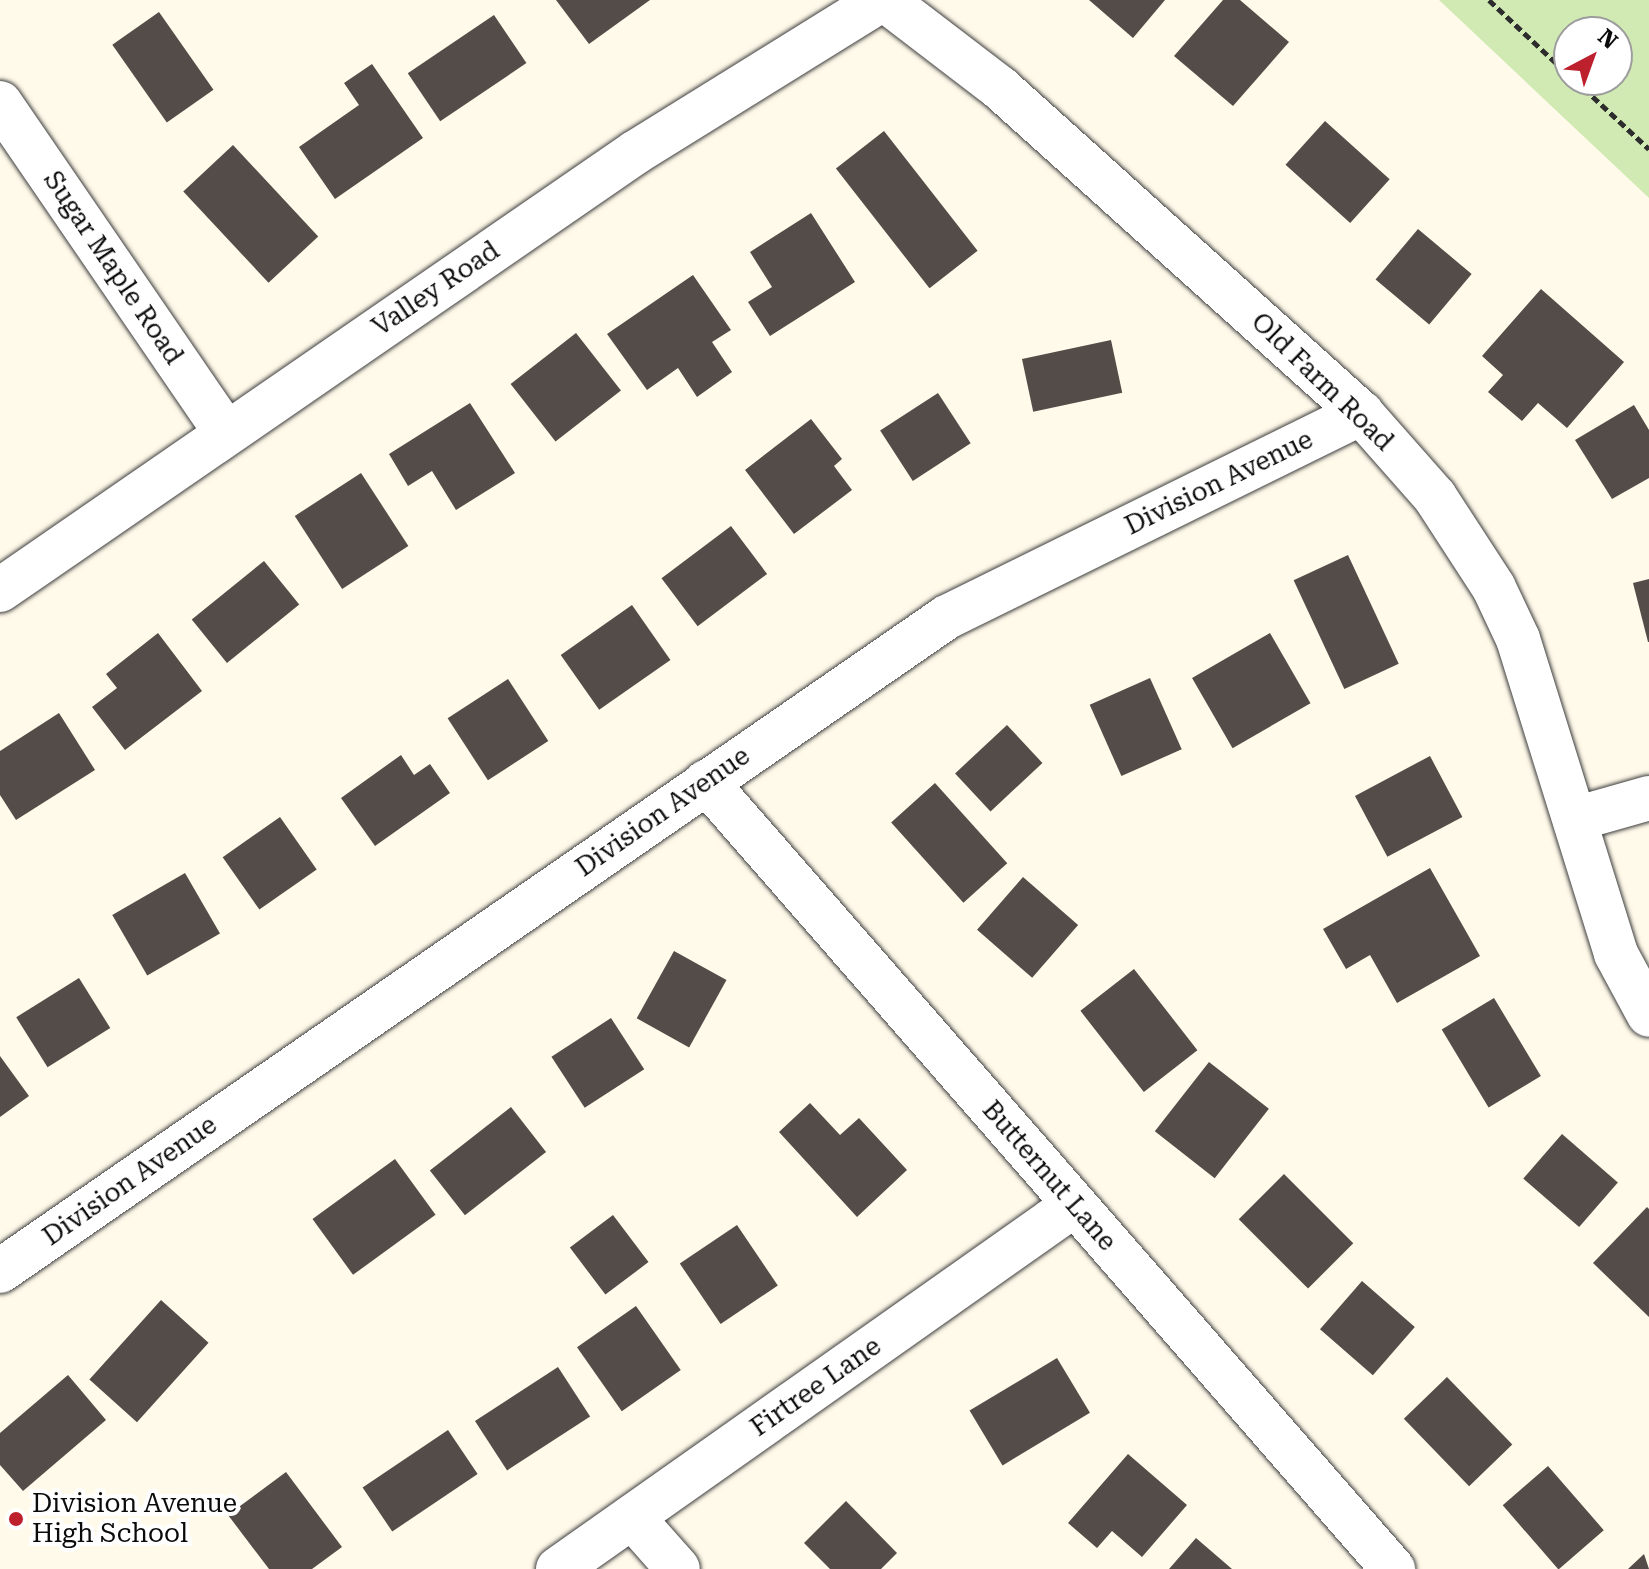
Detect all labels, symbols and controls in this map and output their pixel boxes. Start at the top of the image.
north arrow [1553,16,1633,96]
text: N [1593,24,1622,54]
street label: Sugar Maple Road [37,165,189,371]
street label: Valley Road [367,235,505,343]
street label: Old Farm Road [1245,306,1399,458]
street label: Division Avenue [1120,424,1318,542]
street label: Division Avenue [570,740,756,884]
street label: Butternut Lane [975,1095,1123,1257]
street label: Division Avenue [37,1109,223,1253]
street label: Firtree Lane [745,1331,887,1443]
place label: Division Avenue High School [32,1488,237,1550]
marker: Division Avenue High School [7,1510,25,1528]

